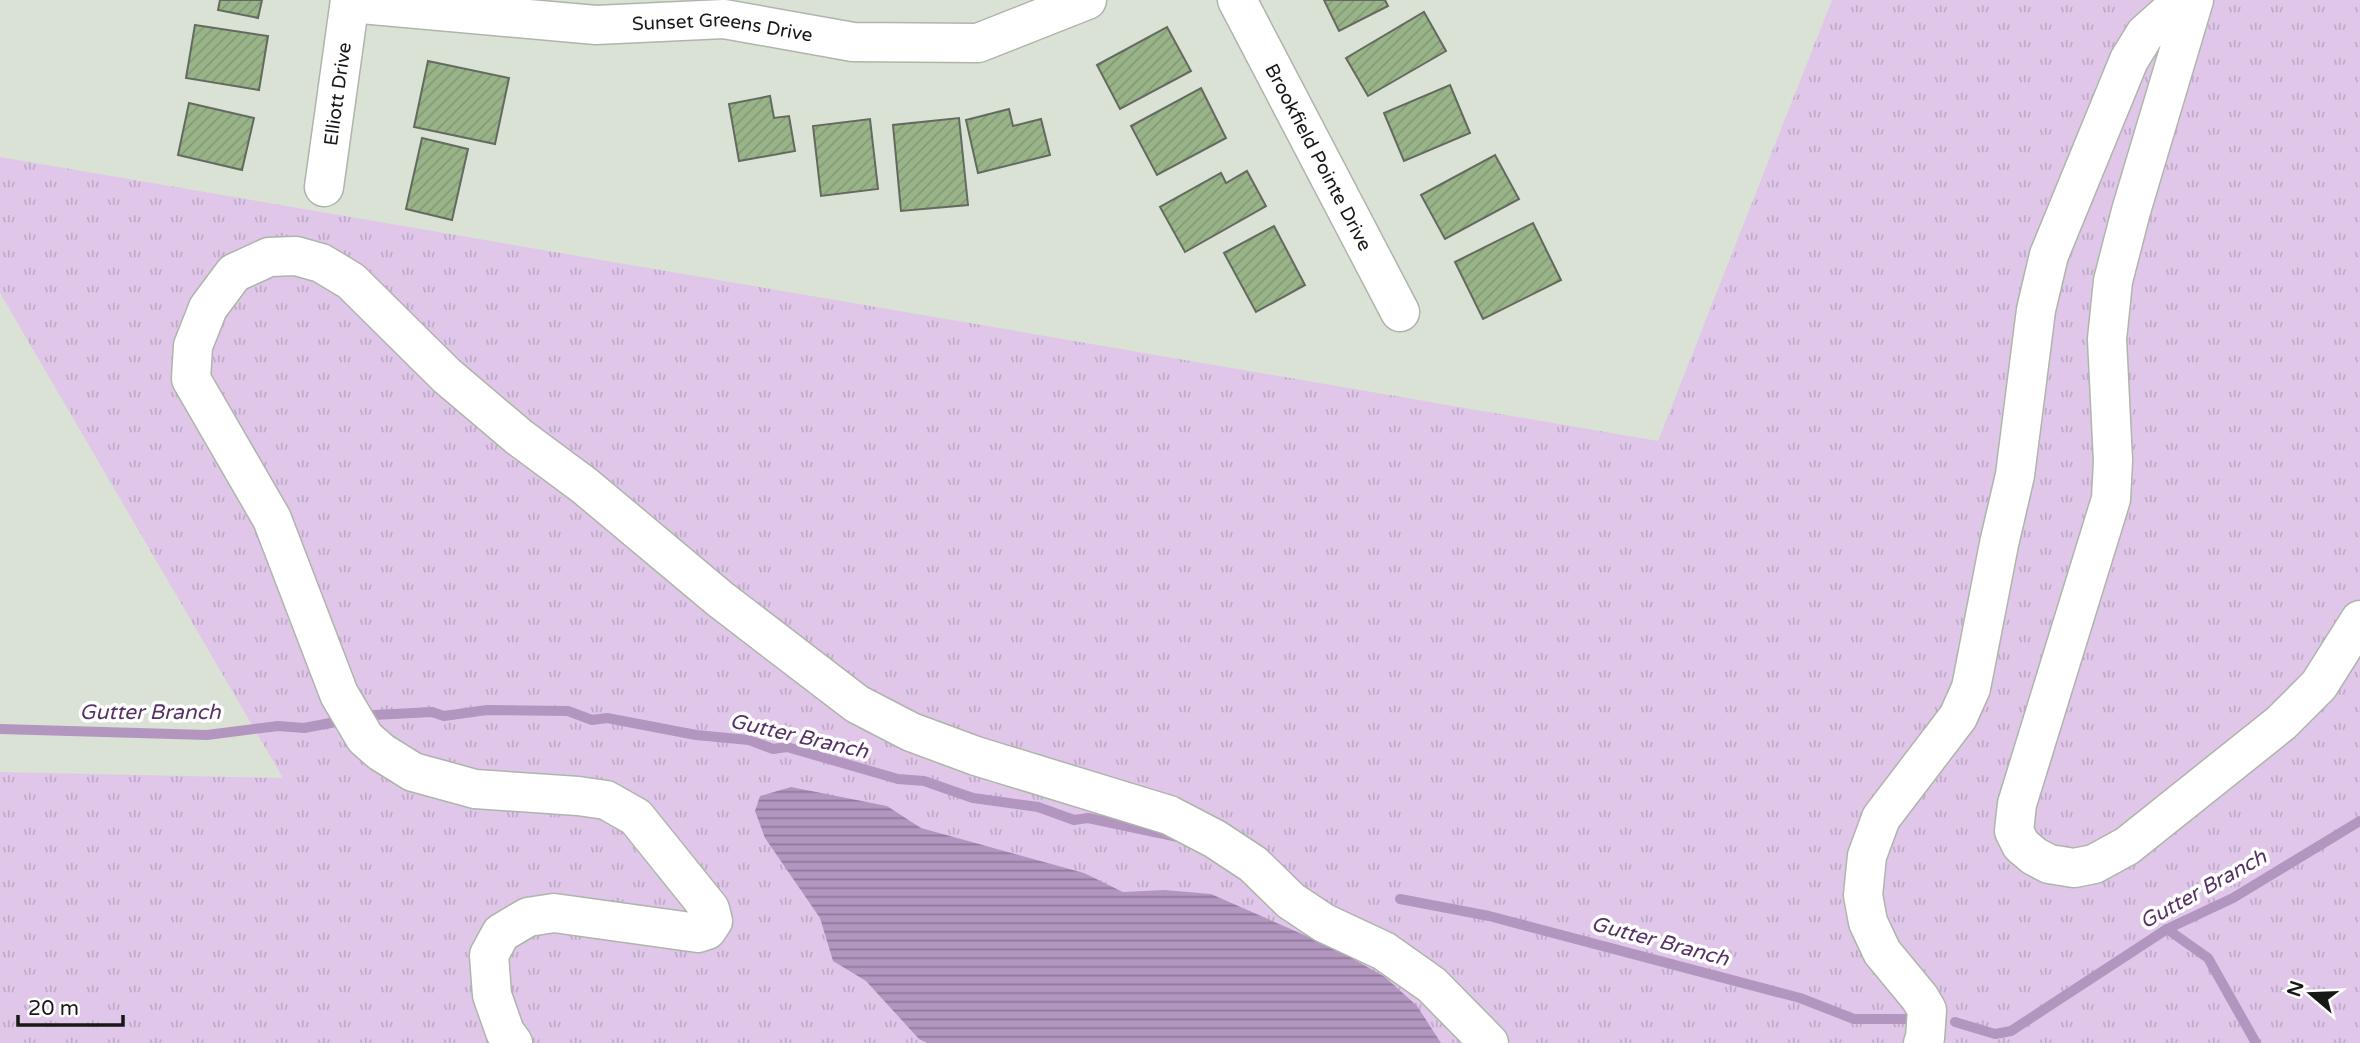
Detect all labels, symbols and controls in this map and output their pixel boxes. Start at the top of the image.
street label: Sunset Greens Drive [631,8,814,47]
street label: Elliott Drive [320,41,356,147]
street label: Brookfield Pointe Drive [1260,60,1376,255]
water label: Gutter Branch [80,700,222,725]
water label: Gutter Branch [727,708,872,765]
water label: Gutter Branch [2136,844,2272,935]
water label: Gutter Branch [1589,911,1732,972]
north arrow [2276,959,2346,1029]
text: N [2283,978,2309,1000]
scale bar [18,984,122,1028]
text: 20 m [28,996,79,1021]

